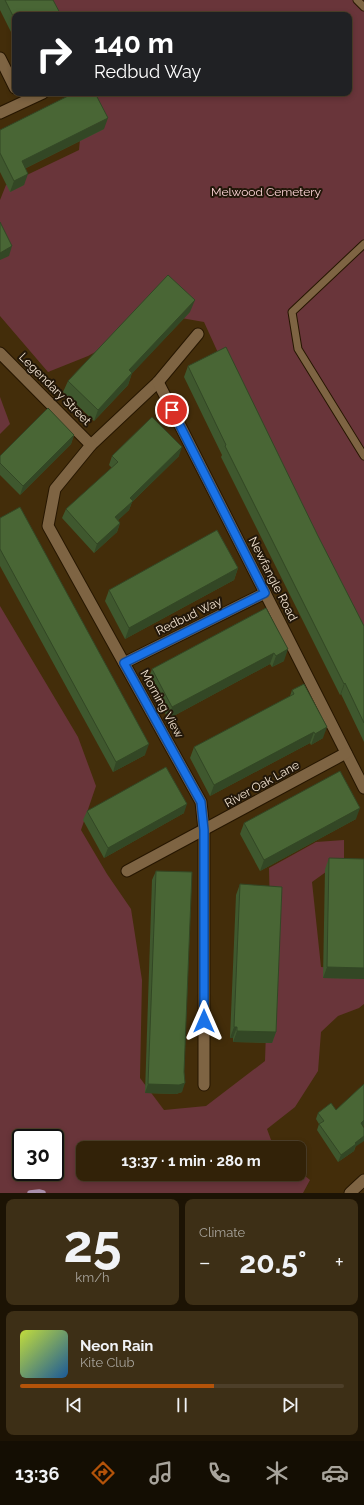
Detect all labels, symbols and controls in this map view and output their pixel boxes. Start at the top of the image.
text: 140 m [94,27,174,60]
icon: right [28,28,80,80]
text: Redbud Way [94,61,201,82]
park label: Melwood Cemetery [211,185,321,199]
street label: Legendary Street [16,350,94,428]
pin [155,393,189,427]
icon: arrive [161,399,183,421]
street label: Newfangle Road [246,534,300,624]
street label: Redbud Way [154,594,225,638]
street label: Morning View [137,667,187,741]
street label: River Oak Lane [222,758,302,810]
position arrow [183,1000,225,1042]
speed limit sign: 30 [12,1129,64,1181]
text: 13:37 · 1 min · 280 m [121,1152,261,1170]
text: 25 [63,1213,122,1274]
text: Climate [199,1225,245,1240]
text: 20.5° [239,1245,306,1280]
text: − [199,1249,211,1275]
text: + [335,1249,344,1275]
text: km/h [75,1270,110,1285]
text: Neon Rain [80,1337,153,1355]
text: Kite Club [80,1355,135,1370]
icon: previous [63,1394,85,1416]
icon: pause [171,1394,193,1416]
icon: next [279,1394,301,1416]
icon: directions [89,1459,117,1487]
icon: music [147,1459,175,1487]
icon: phone [205,1459,233,1487]
icon: climate [263,1459,291,1487]
icon: car [321,1459,349,1487]
text: 13:36 [15,1463,59,1484]

